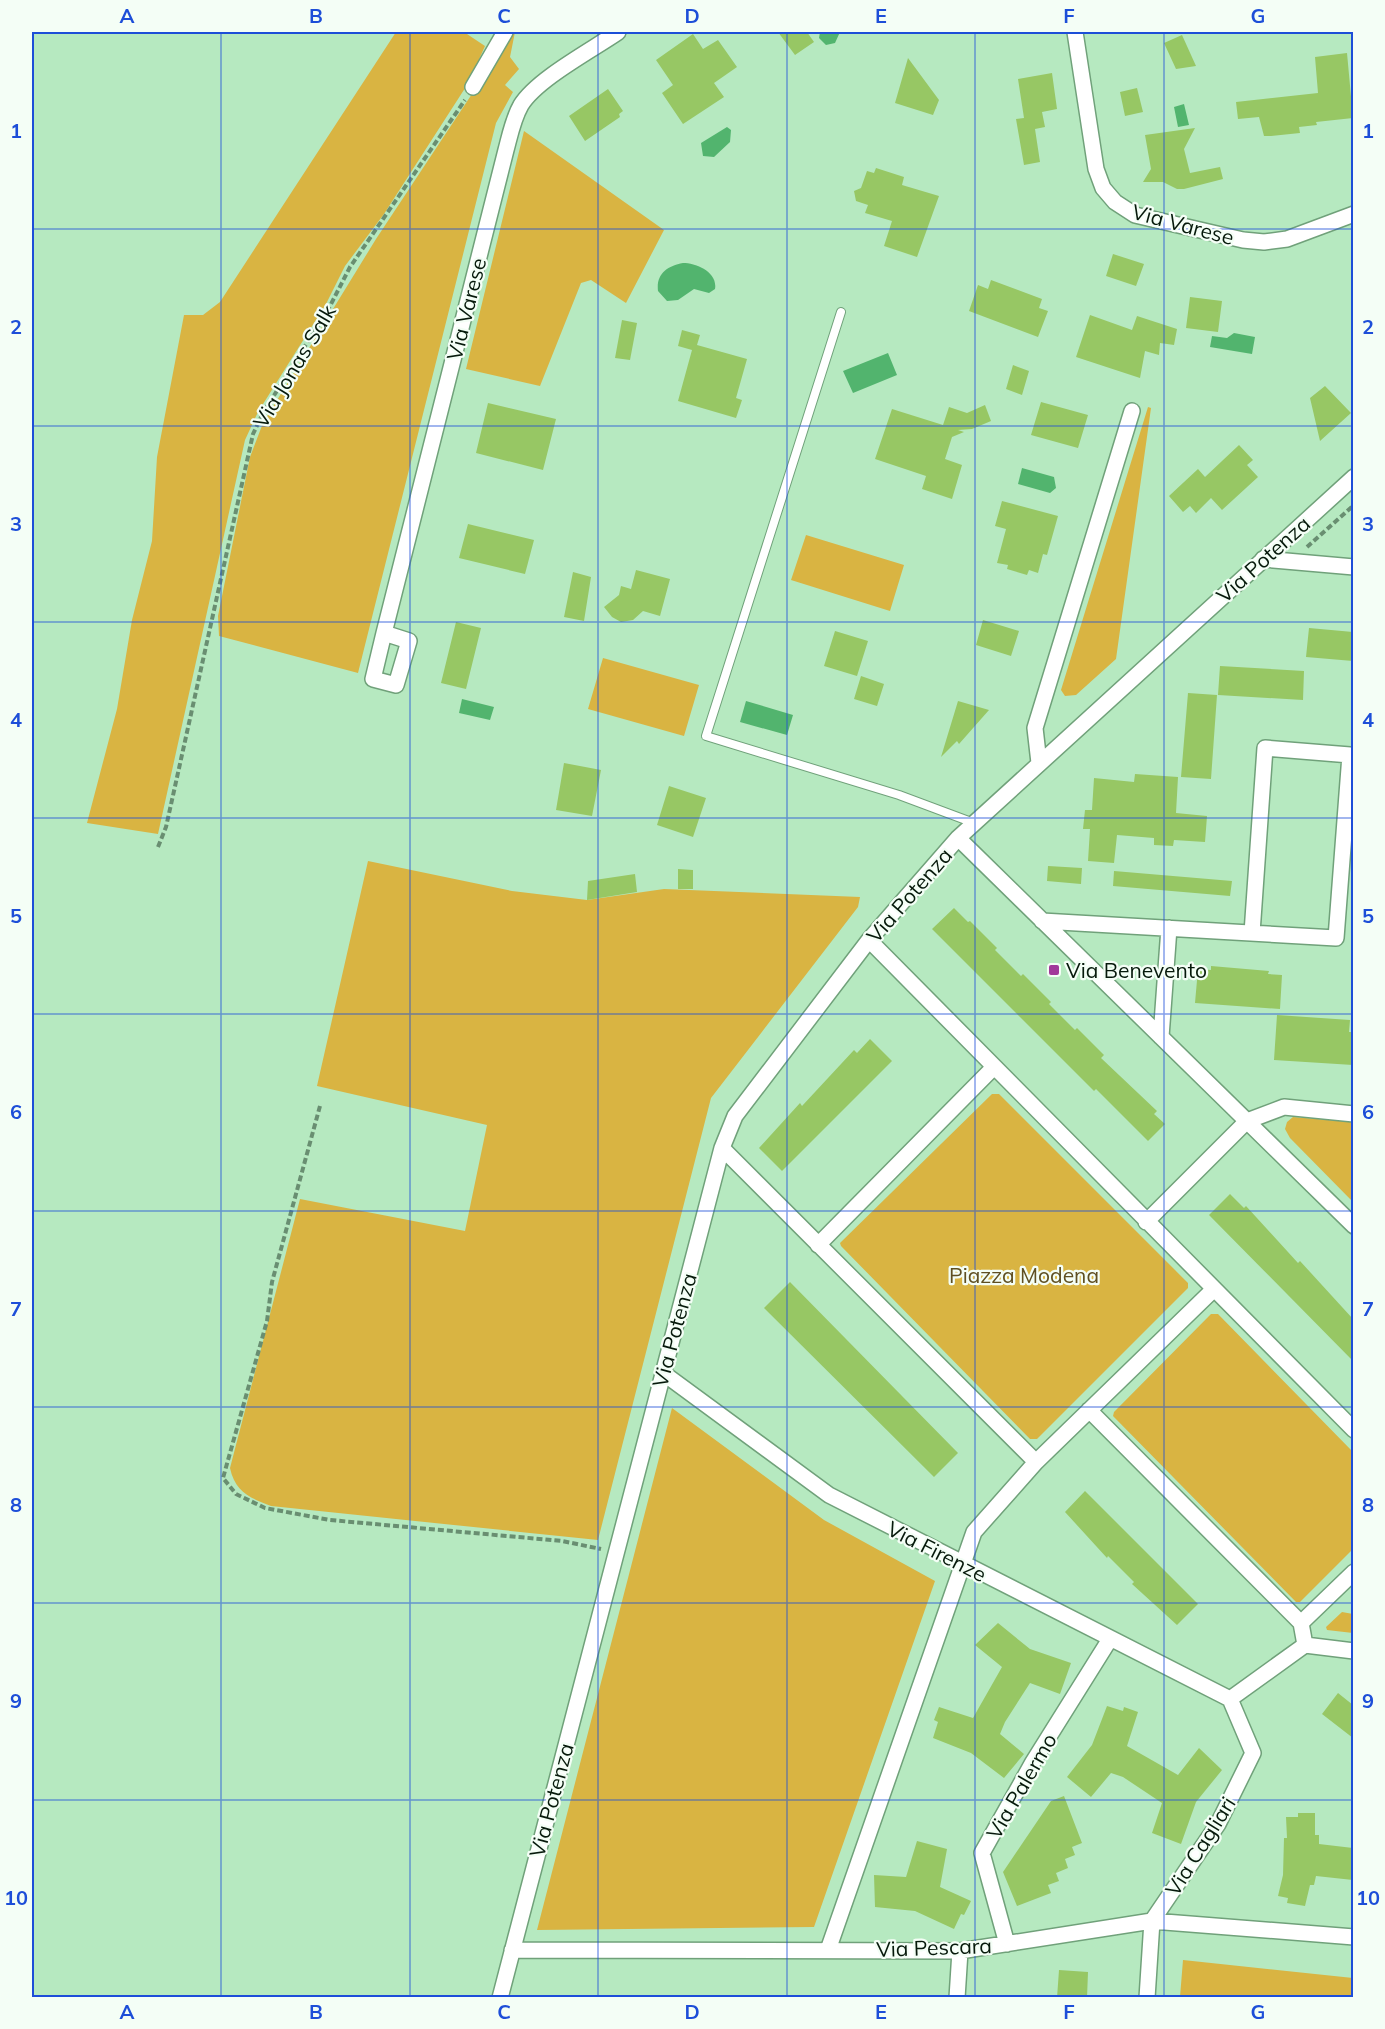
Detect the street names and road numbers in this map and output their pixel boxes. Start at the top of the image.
street label: Via Varese [1129,198,1237,250]
street label: Via Varese [441,255,491,363]
street label: Via Jonas Salk [247,300,341,432]
street label: Via Potenza [1211,510,1315,608]
street label: Via Potenza [861,842,957,948]
street label: Via Potenza [646,1270,702,1390]
street label: Via Firenze [883,1515,991,1587]
street label: Via Palermo [980,1728,1062,1844]
street label: Via Potenza [523,1740,579,1860]
street label: Via Cagliari [1159,1792,1241,1900]
street label: Via Pescara [876,1932,992,1962]

